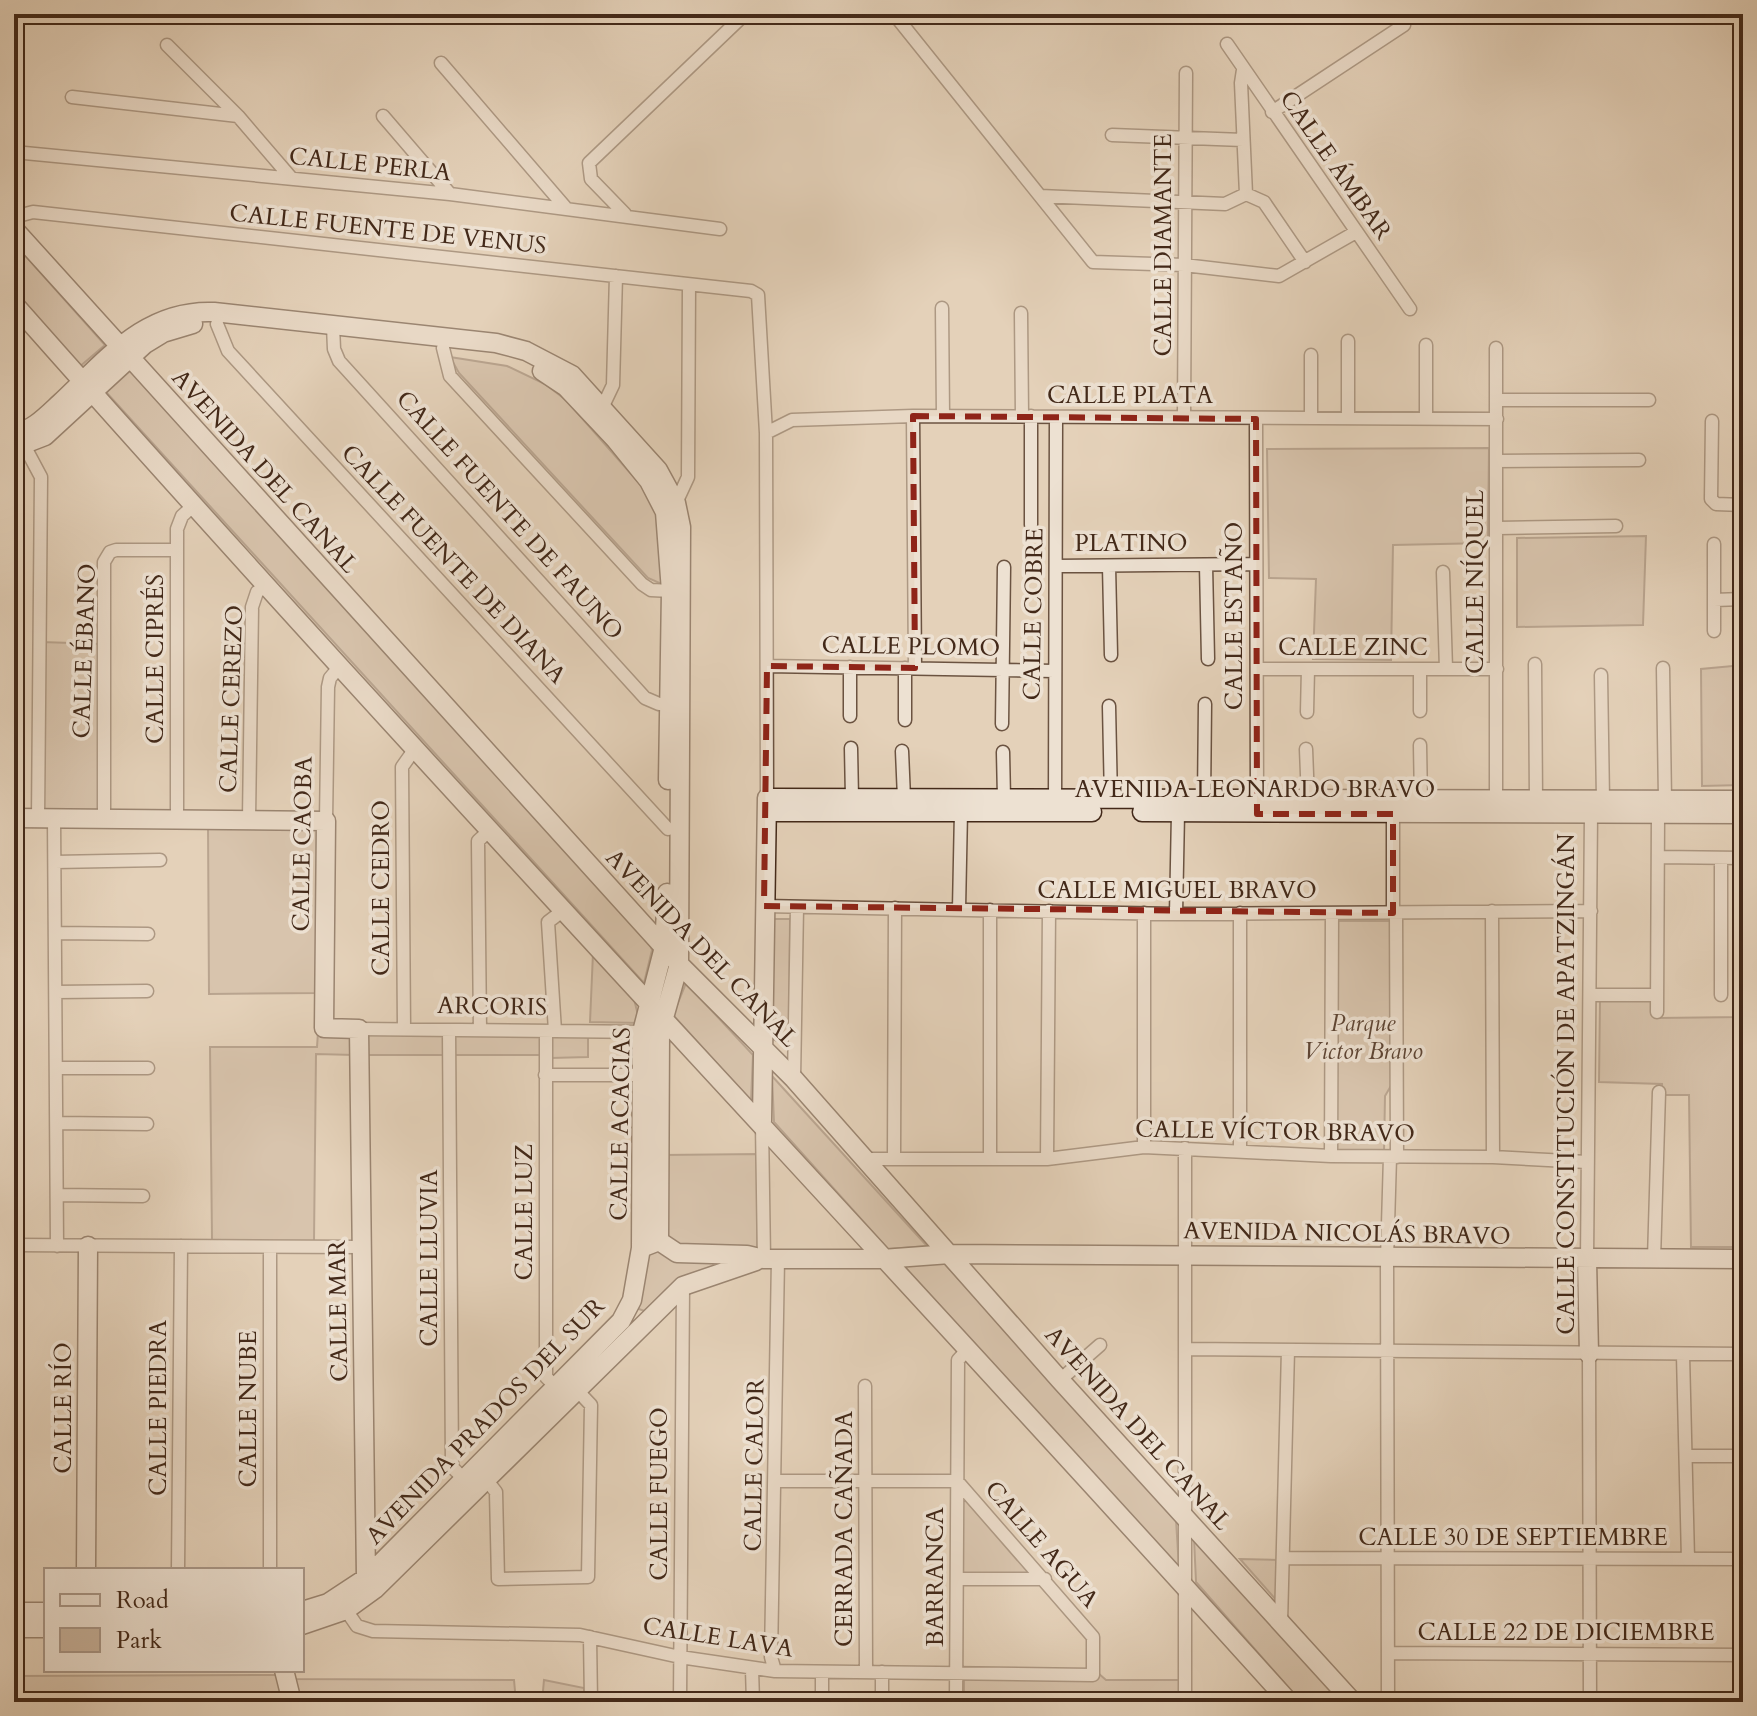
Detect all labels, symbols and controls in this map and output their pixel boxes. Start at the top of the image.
street label: CALLE ÁMBAR [1272,84,1400,247]
street label: CALLE DIAMANTE [1147,133,1180,357]
street label: CALLE PERLA [287,140,454,190]
street label: CALLE FUENTE DE VENUS [228,196,548,263]
street label: AVENIDA DEL CANAL [164,362,366,581]
street label: CALLE PLATA [1047,379,1214,412]
street label: CALLE FUENTE DE FAUNO [388,383,631,647]
street label: CALLE FUENTE DE DIANA [334,437,574,692]
street label: CALLE NÍQUEL [1459,490,1492,674]
street label: CALLE ESTAÑO [1218,522,1251,710]
street label: CALLE COBRE [1015,527,1052,701]
street label: PLATINO [1075,527,1187,560]
street label: CALLE ÉBANO [65,563,104,739]
street label: CALLE CIPRÉS [139,574,172,744]
street label: CALLE CEREZO [212,604,251,794]
street label: CALLE PLOMO [821,628,1001,665]
street label: CALLE ZINC [1278,631,1428,664]
street label: CALLE CAOBA [284,755,321,932]
street label: AVENIDA LEONARDO BRAVO [1075,773,1435,806]
street label: CALLE CEDRO [365,800,398,976]
street label: CALLE CONSTITUCIÓN DE APATZINGÁN [1550,833,1583,1335]
street label: AVENIDA DEL CANAL [598,842,806,1055]
street label: CALLE MIGUEL BRAVO [1037,874,1317,907]
street label: ARCORIS [437,989,547,1024]
park label: Parque Victor Bravo [1303,1007,1423,1068]
street label: CALLE ACACIAS [602,1027,639,1221]
street label: CALLE VÍCTOR BRAVO [1135,1113,1415,1150]
street label: CALLE LUZ [508,1144,541,1280]
street label: CALLE LLUVIA [413,1168,446,1347]
street label: AVENIDA NICOLÁS BRAVO [1183,1214,1511,1253]
street label: CALLE MAR [321,1239,356,1382]
street label: AVENIDA PRADOS DEL SUR [358,1290,613,1552]
street label: CALLE PIEDRA [142,1319,175,1496]
street label: AVENIDA DEL CANAL [1037,1319,1239,1538]
street label: CALLE NUBE [232,1331,265,1487]
street label: CALLE RÍO [47,1342,80,1474]
street label: CALLE CALOR [736,1378,773,1552]
street label: CALLE FUEGO [643,1407,676,1581]
street label: CERRADA CAÑADA [828,1410,861,1647]
street label: CALLE AGUA [977,1474,1107,1616]
street label: BARRANCA [919,1506,952,1647]
street label: CALLE 30 DE SEPTIEMBRE [1358,1521,1668,1554]
legend [44,1568,304,1672]
text: Road [116,1584,169,1617]
street label: CALLE LAVA [640,1609,796,1666]
street label: CALLE 22 DE DICIEMBRE [1418,1616,1714,1649]
text: Park [116,1624,162,1657]

